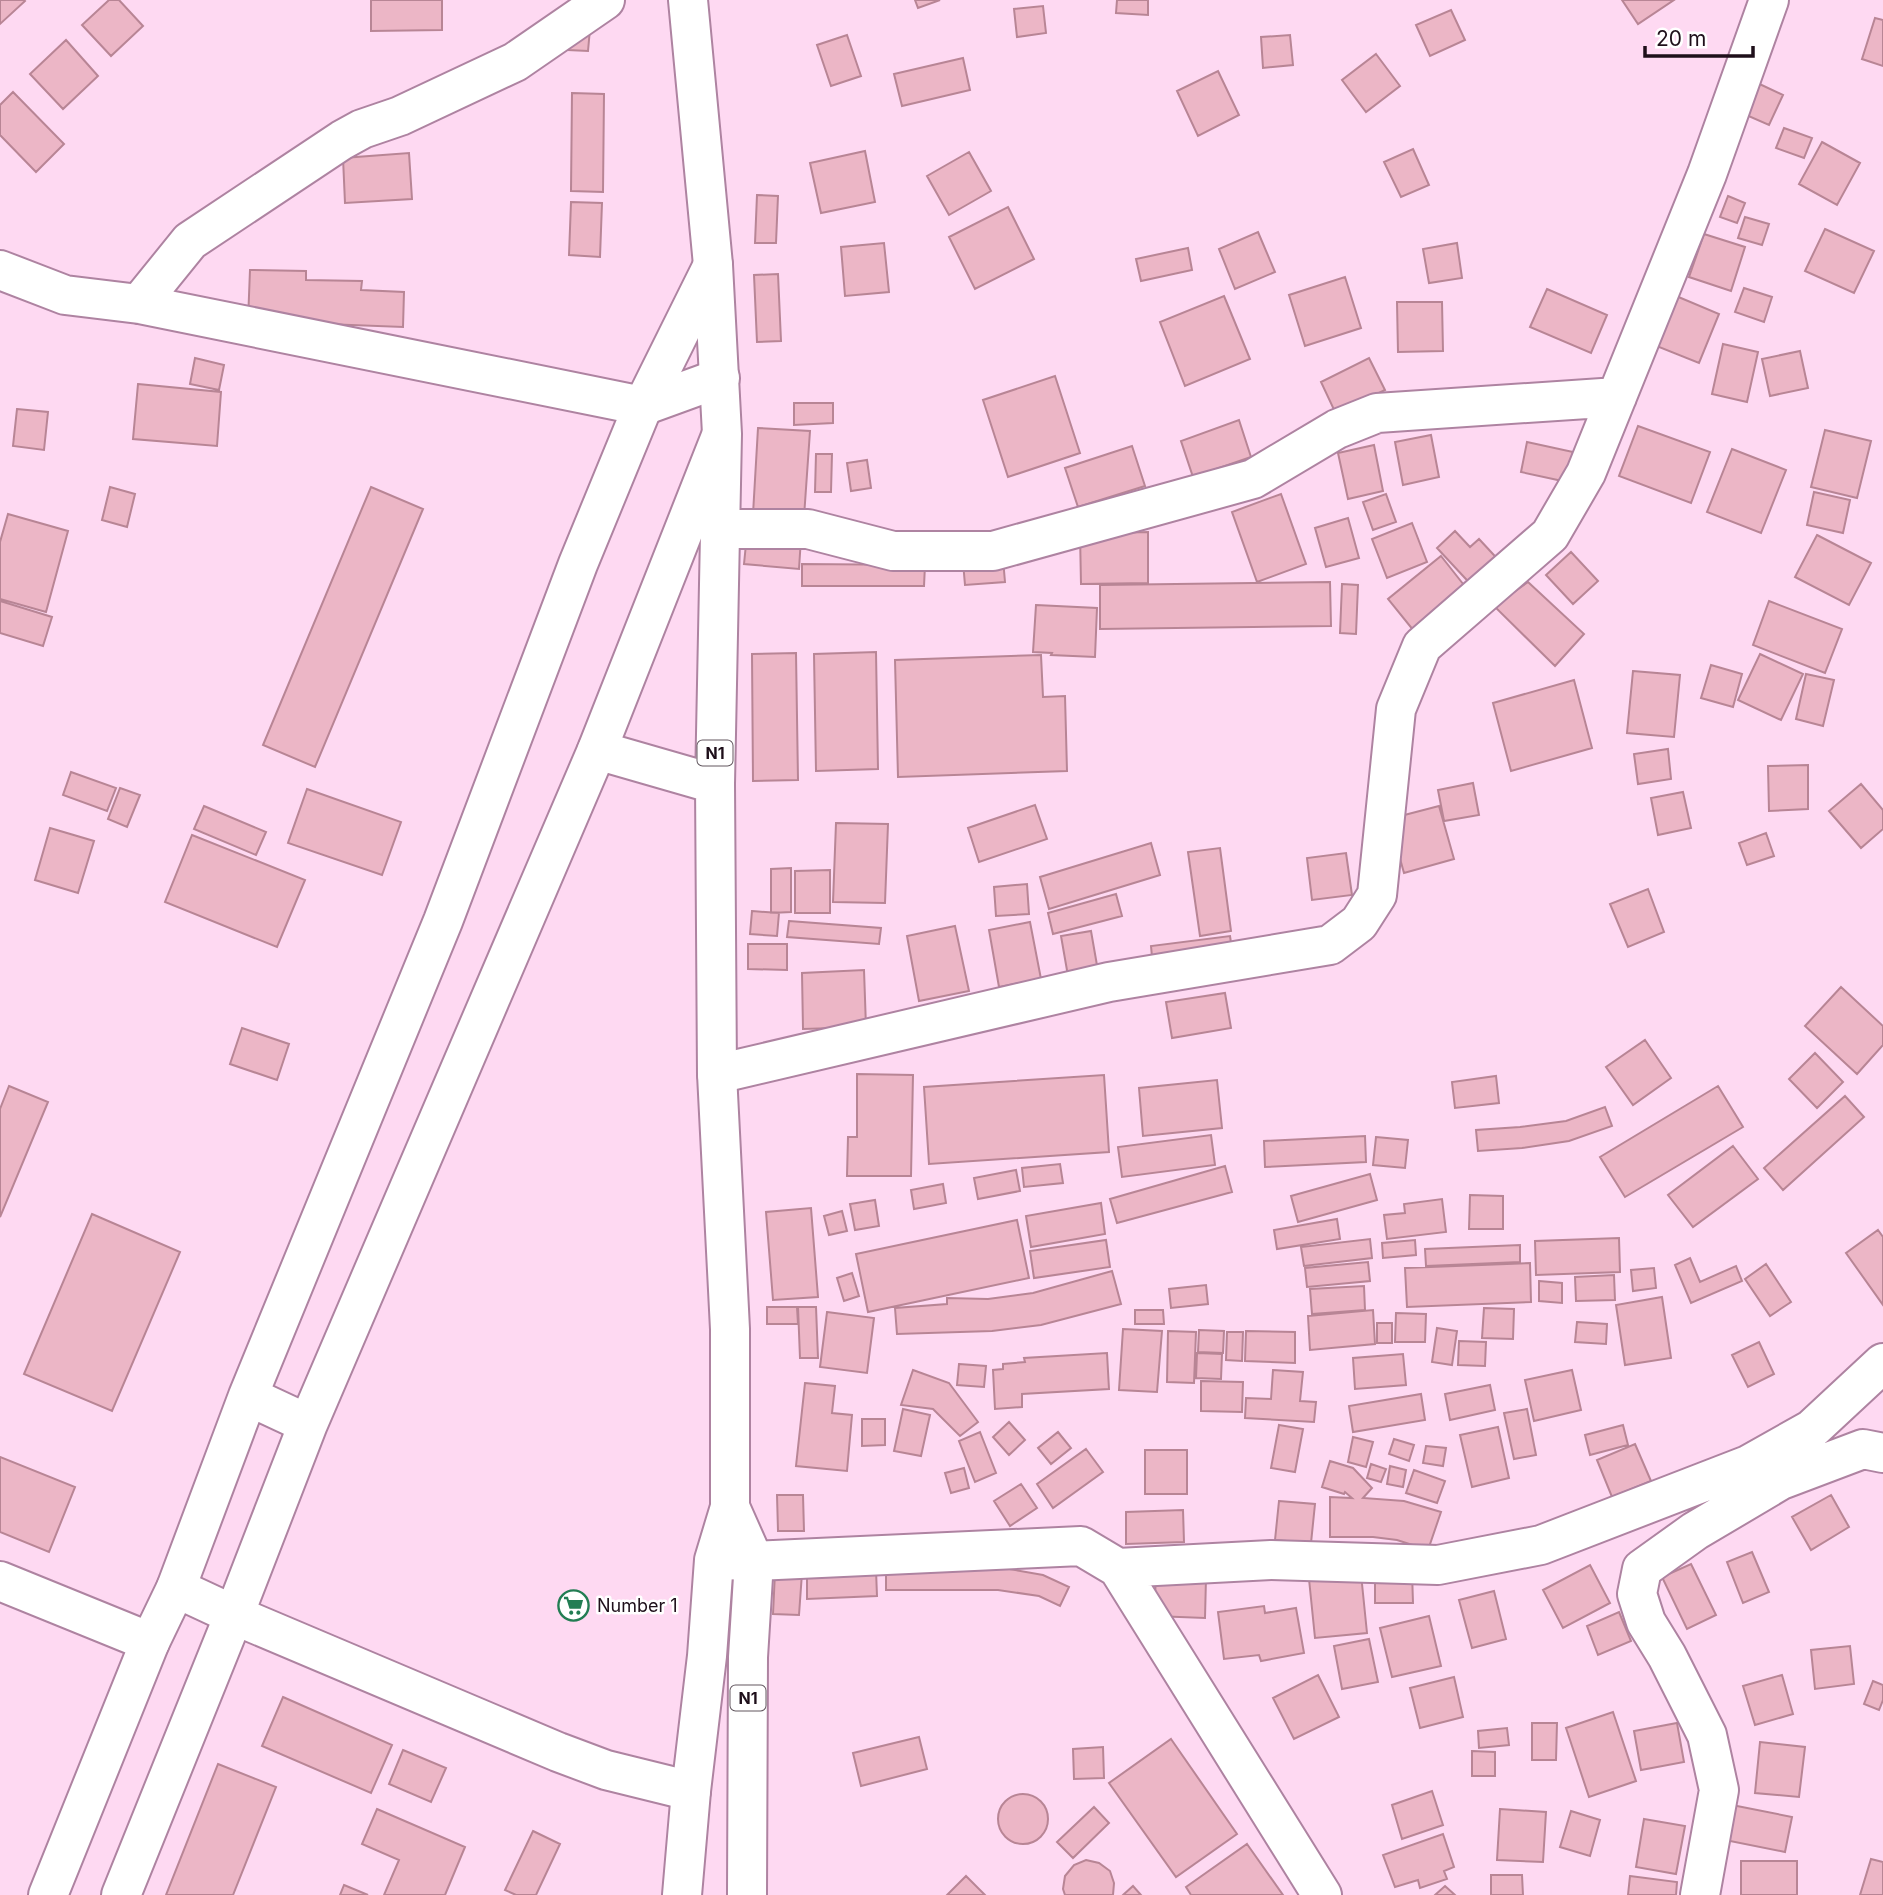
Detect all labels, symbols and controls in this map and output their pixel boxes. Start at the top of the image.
scale bar [1645,14,1754,58]
text: 20 m [1656,26,1706,51]
road number: N1 [698,740,732,766]
supermarket icon: Number 1 [557,1588,591,1622]
place label: Number 1 [597,1595,678,1616]
road number: N1 [730,1686,766,1710]

